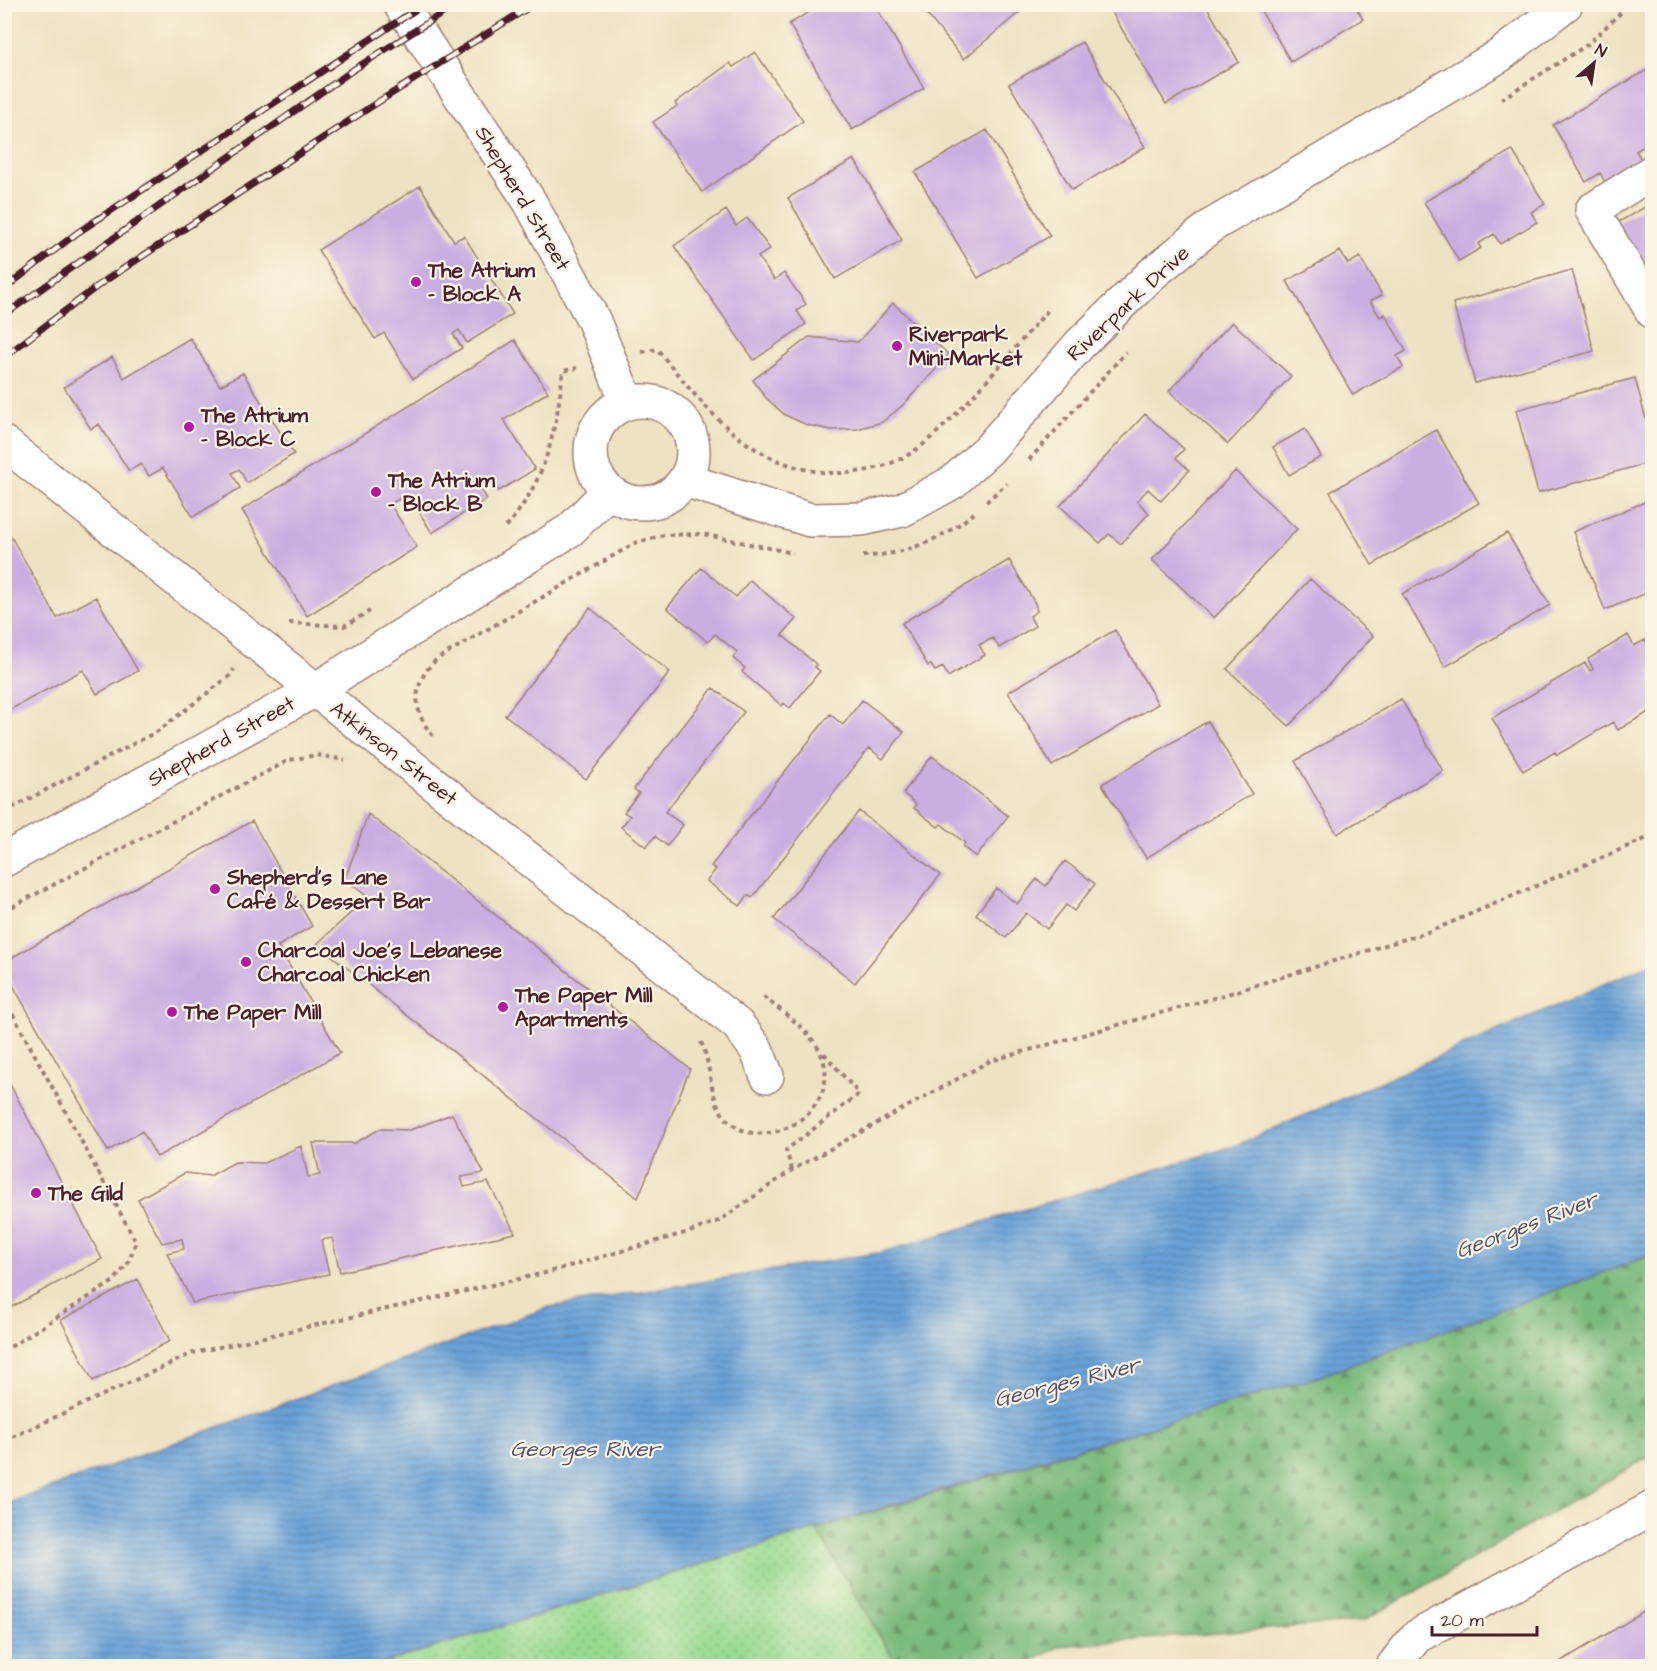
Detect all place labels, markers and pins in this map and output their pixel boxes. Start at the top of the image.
place label: The Atrium - Block A [427,256,536,309]
marker: The Atrium - Block A [409,275,423,289]
place label: Riverpark Mini-Market [909,320,1023,373]
marker: Riverpark Mini-Market [890,339,904,353]
place label: The Atrium - Block C [200,401,309,454]
marker: The Atrium - Block C [182,420,196,434]
place label: The Atrium - Block B [387,466,496,519]
marker: The Atrium - Block B [369,485,383,499]
place label: Shepherd’s Lane Café & Dessert Bar [226,863,431,916]
marker: Shepherd’s Lane Café & Dessert Bar [208,882,222,896]
place label: Charcoal Joe’s Lebanese Charcoal Chicken [258,936,502,989]
marker: Charcoal Joe’s Lebanese Charcoal Chicken [239,955,253,969]
place label: The Paper Mill Apartments [514,981,653,1035]
place label: The Paper Mill [183,998,322,1028]
marker: The Paper Mill Apartments [496,1000,510,1014]
marker: The Paper Mill [165,1005,179,1019]
place label: The Gild [47,1179,123,1208]
marker: The Gild [29,1186,43,1200]

